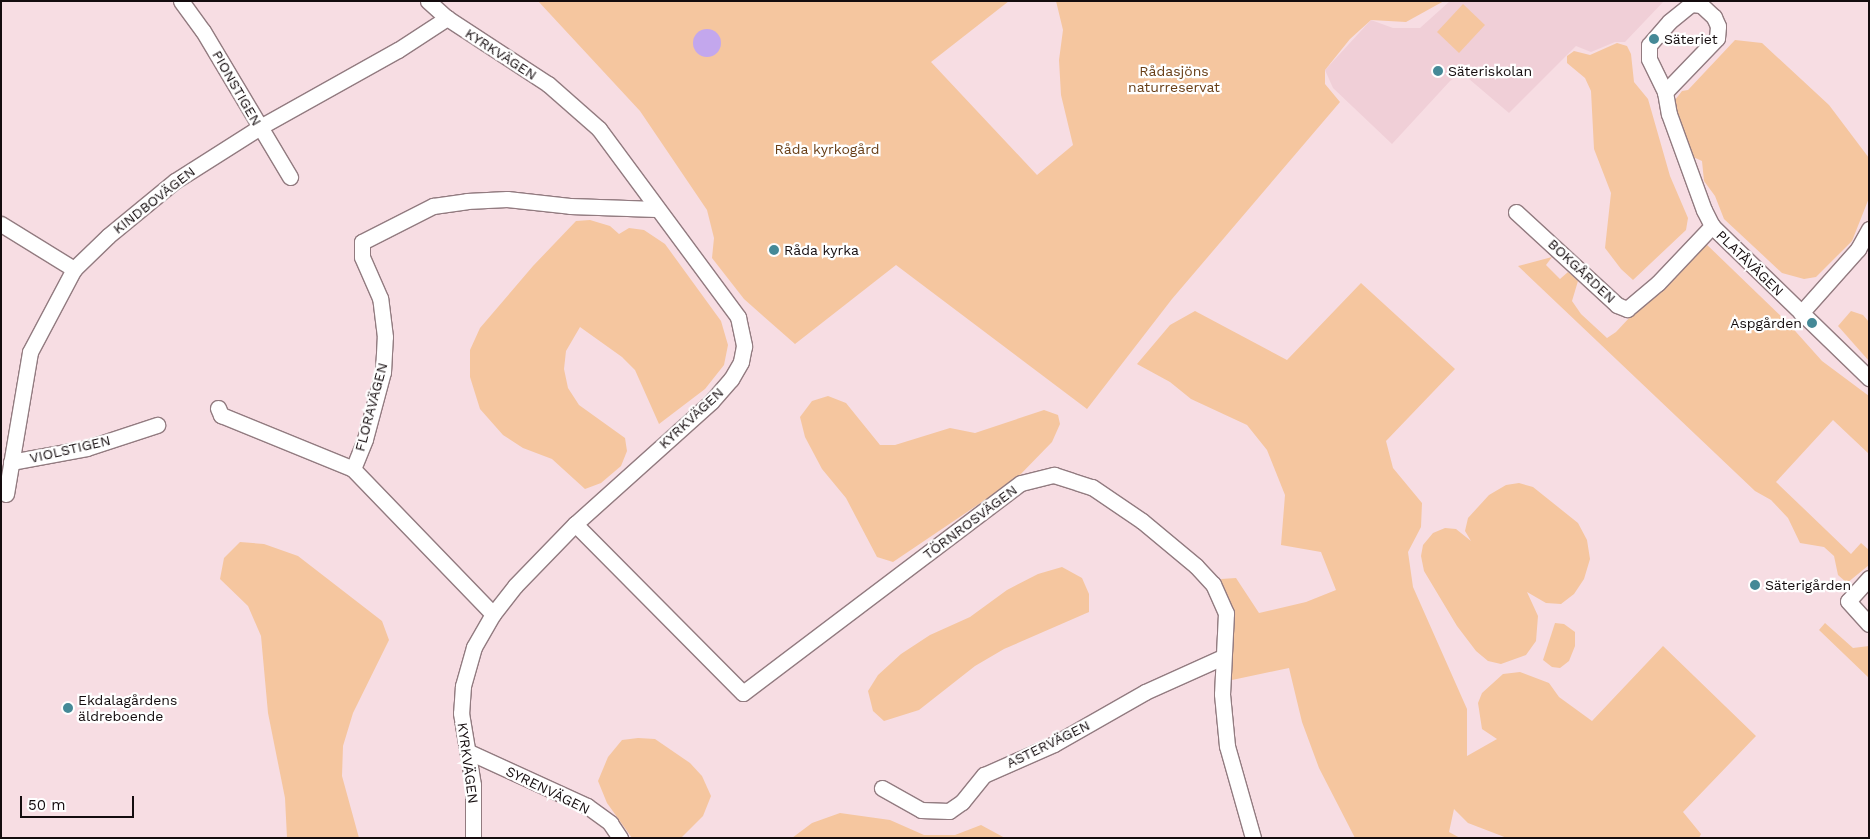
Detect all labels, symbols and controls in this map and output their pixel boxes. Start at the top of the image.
street label: KYRKVÄGEN [462,25,540,83]
place label: Säteriet [1664,31,1718,47]
marker: Säteriet [1648,33,1660,45]
street label: PIONSTIGEN [209,47,265,129]
park label: Rådasjöns naturreservat [1128,63,1220,95]
place label: Säteriskolan [1448,63,1532,79]
marker: Säteriskolan [1432,65,1444,77]
park label: Råda kyrkogård [774,141,880,157]
street label: KINDBOVÄGEN [110,163,198,237]
street label: PLATÅVÄGEN [1713,227,1787,299]
street label: BOKGÅRDEN [1545,235,1619,307]
place label: Råda kyrka [784,242,859,258]
marker: Råda kyrka [768,244,780,256]
place label: Aspgården [1730,315,1802,331]
marker: Aspgården [1806,317,1818,329]
street label: FLORAVÄGEN [351,361,391,453]
street label: KYRKVÄGEN [655,384,727,452]
street label: VIOLSTIGEN [28,432,112,466]
street label: TÖRNROSVÄGEN [920,481,1020,563]
place label: Säterigården [1765,577,1851,593]
marker: Säterigården [1749,579,1761,591]
place label: Ekdalagårdens äldreboende [78,692,177,724]
marker: Ekdalagårdens äldreboende [62,702,74,714]
street label: ASTERVÄGEN [1004,717,1092,771]
street label: KYRKVÄGEN [454,721,482,805]
street label: SYRENVÄGEN [503,762,593,818]
scale bar [22,786,136,818]
text: 50 m [28,796,65,814]

